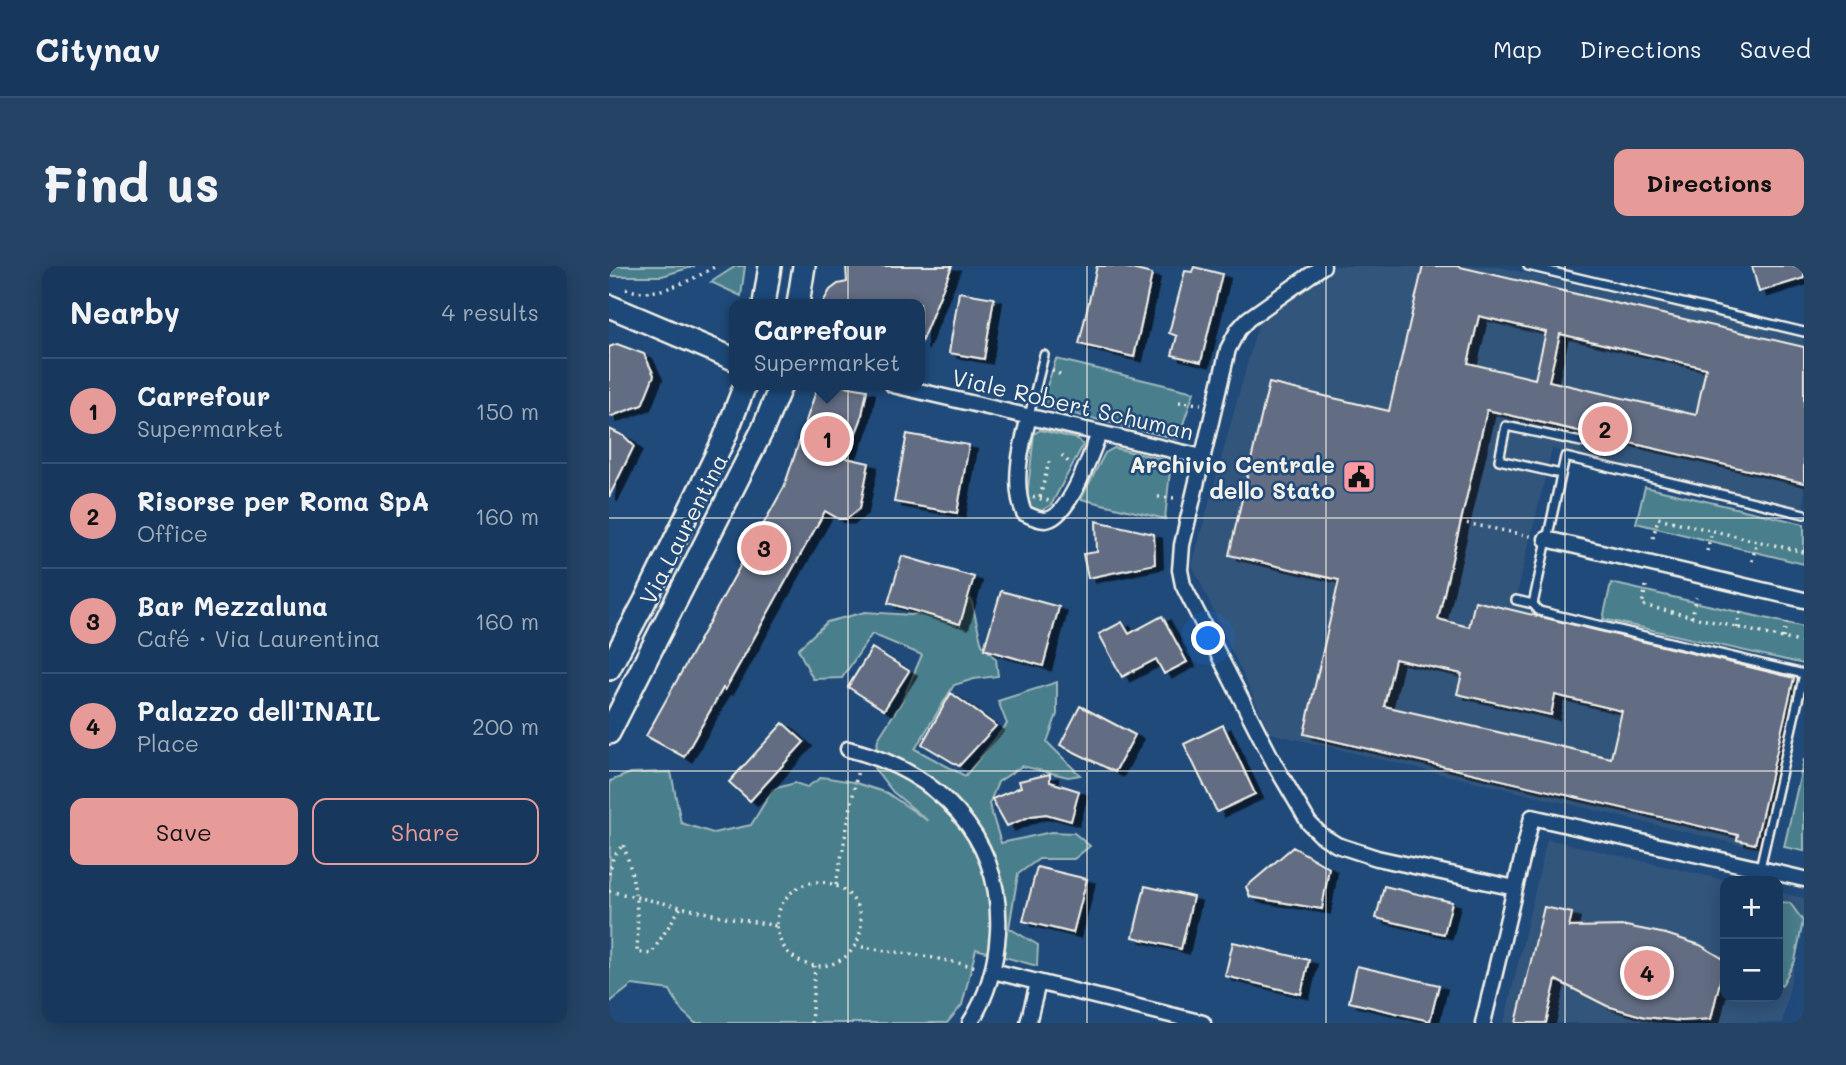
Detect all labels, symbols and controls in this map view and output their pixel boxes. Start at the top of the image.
text: Citynav [35,27,160,70]
text: Map [1493,33,1542,64]
text: Directions [1580,33,1702,64]
text: Saved [1740,33,1811,64]
button: Directions [1614,149,1804,216]
text: Find us [42,151,220,214]
text: Nearby [70,292,180,332]
text: 4 results [442,297,539,327]
popup [729,299,925,390]
text: Carrefour [754,313,887,347]
text: Supermarket [754,347,900,377]
street label: Viale Robert Schuman [949,362,1197,446]
text: Carrefour [137,379,270,413]
text: 1 [88,396,98,426]
text: 150 m [475,396,539,426]
pin: 2 [1582,403,1628,455]
text: Supermarket [137,413,283,443]
pin: 1 [804,413,850,465]
street label: Via Laurentina [632,449,734,609]
place label: Archivio Centrale dello Stato [1129,449,1335,505]
public building icon: Archivio Centrale dello Stato [1340,458,1378,496]
text: Risorse per Roma SpA [137,484,429,518]
text: 2 [87,501,99,531]
text: 160 m [475,501,539,531]
text: Office [137,518,208,548]
pin: 3 [741,522,787,574]
text: Bar Mezzaluna [137,589,328,623]
text: 3 [86,606,100,636]
text: 160 m [475,606,539,636]
your location [1191,621,1225,655]
text: Café · Via Laurentina [137,623,380,653]
text: Palazzo dell'INAIL [137,694,381,728]
text: 4 [86,711,100,741]
text: 200 m [472,711,539,741]
text: Place [137,728,199,758]
button: Save [70,798,298,865]
button: Share [312,798,539,865]
map controls [1720,876,1783,1002]
button: + [1720,876,1783,939]
button: − [1720,939,1783,1002]
pin: 4 [1624,947,1670,999]

